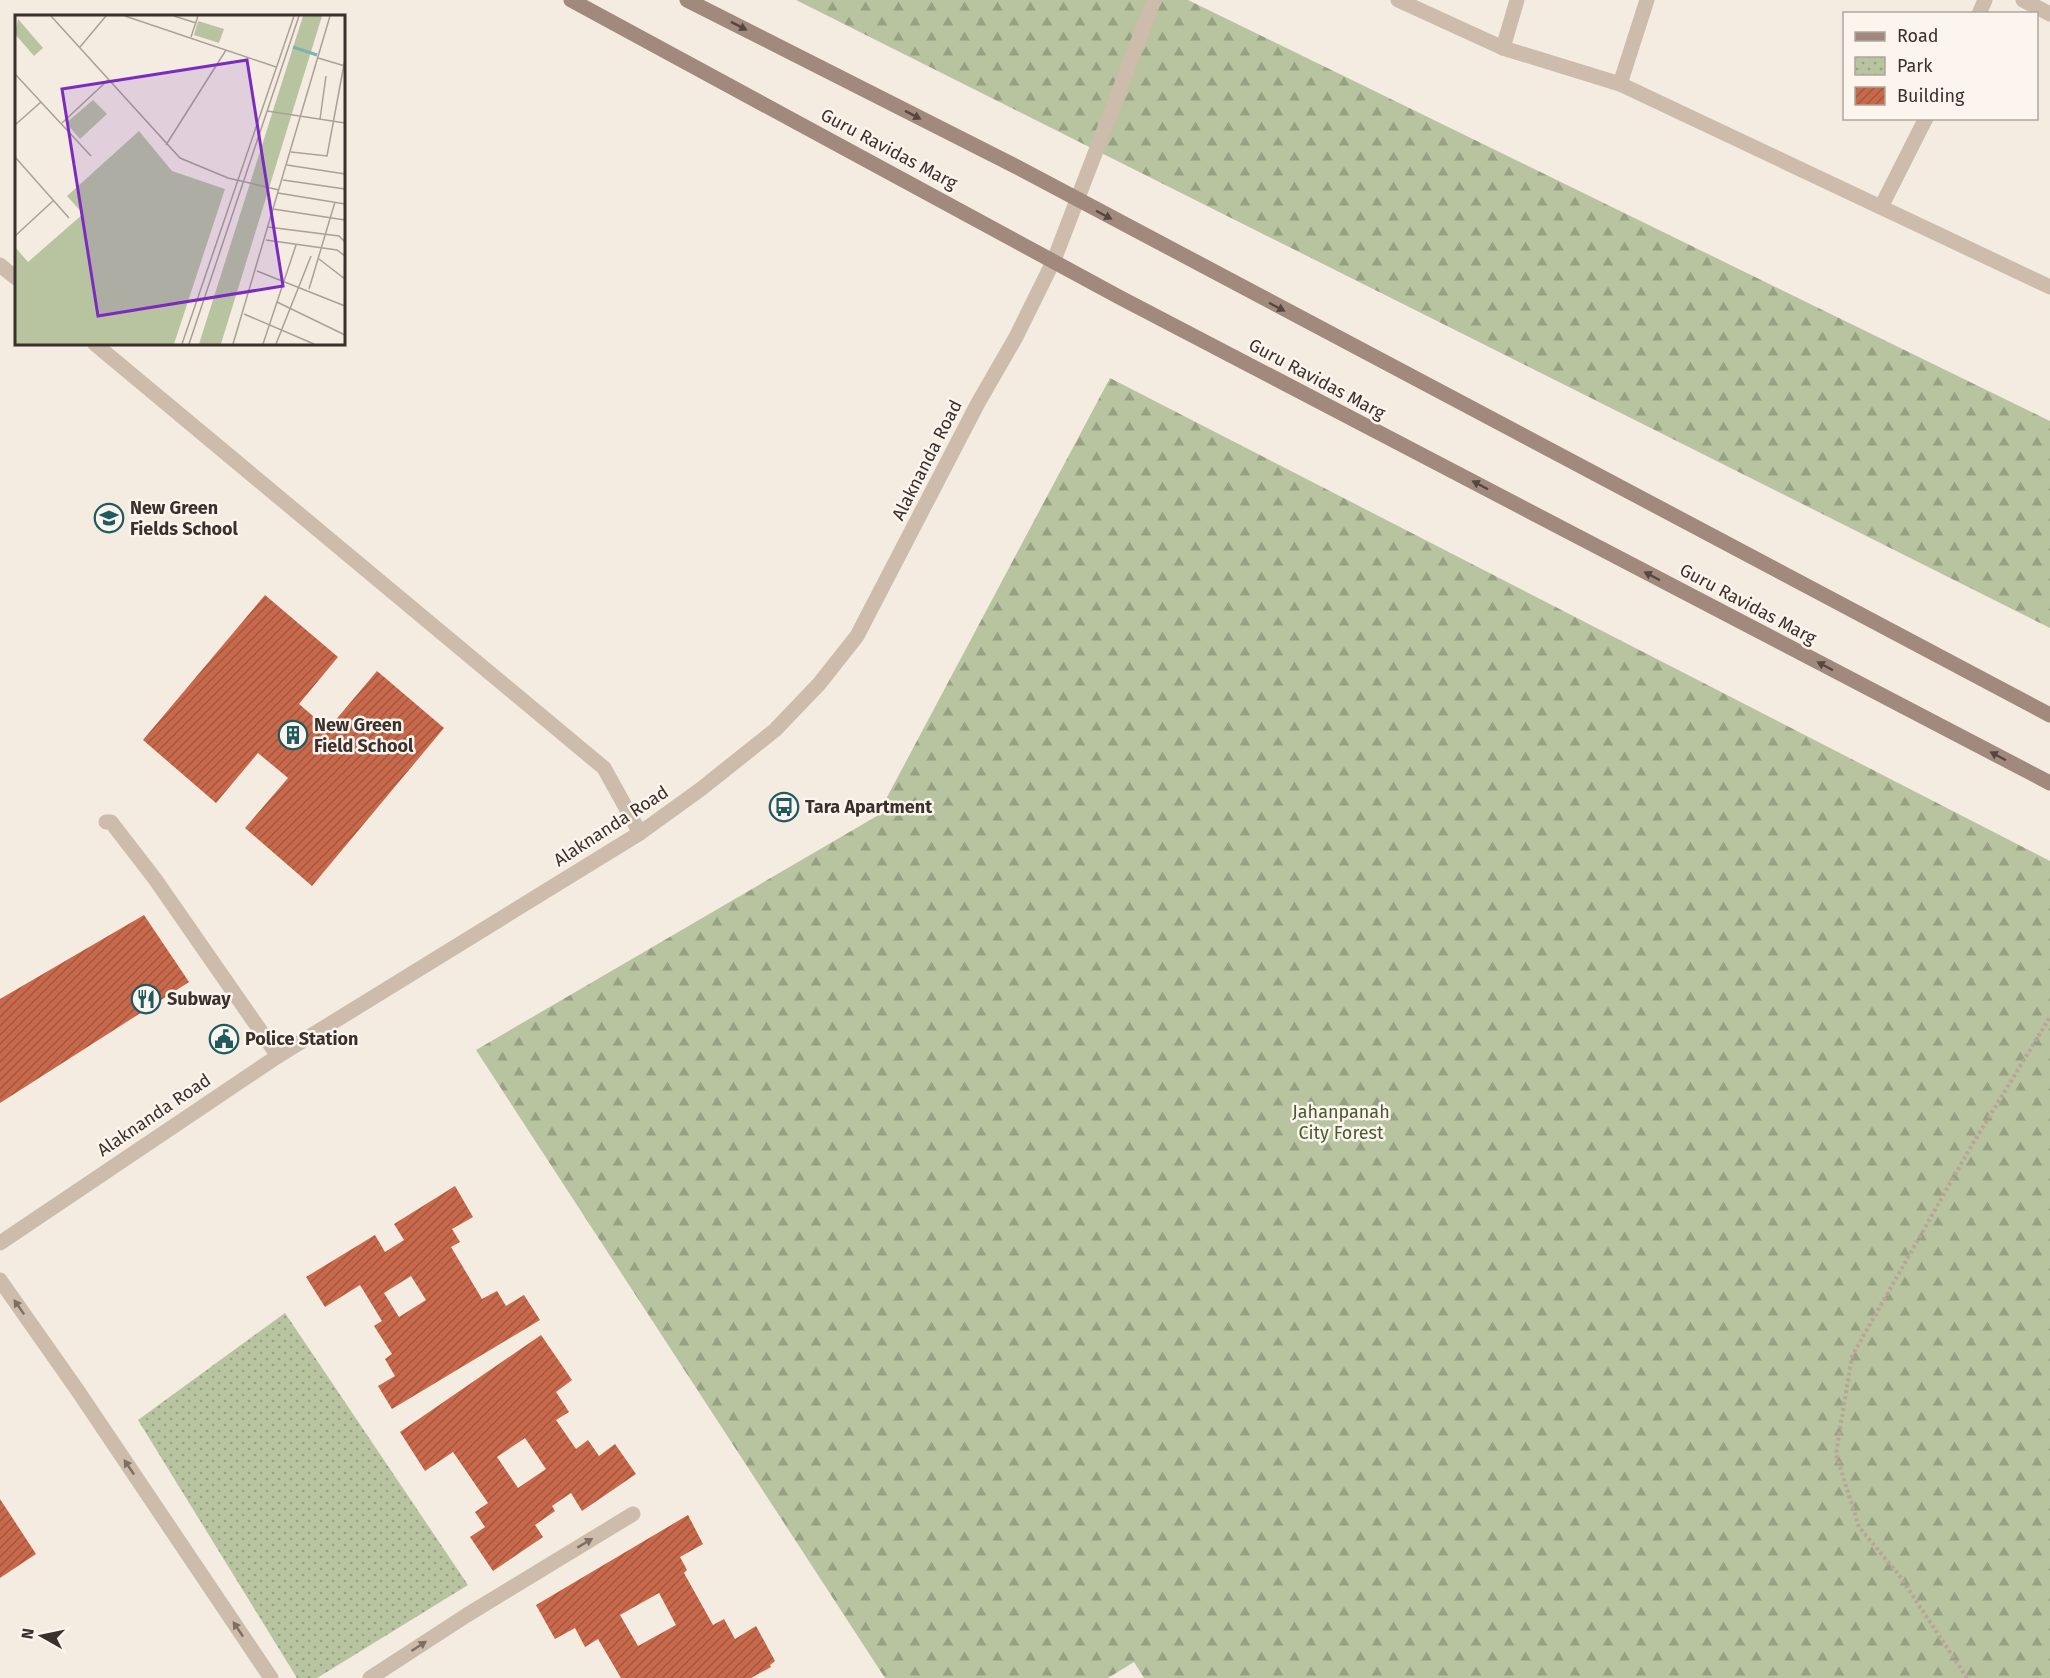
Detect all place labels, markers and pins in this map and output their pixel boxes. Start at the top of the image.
place label: New Green Fields School [130,497,239,540]
school or university icon: New Green Fields School [93,502,125,534]
place label: New Green Field School [314,714,414,757]
building icon: New Green Field School [277,719,309,751]
bus stop icon: Tara Apartment [768,791,800,823]
place label: Tara Apartment [805,796,933,818]
restaurant icon: Subway [130,983,162,1015]
place label: Subway [167,988,231,1010]
public building icon: Police Station [208,1023,240,1055]
place label: Police Station [245,1028,358,1050]

